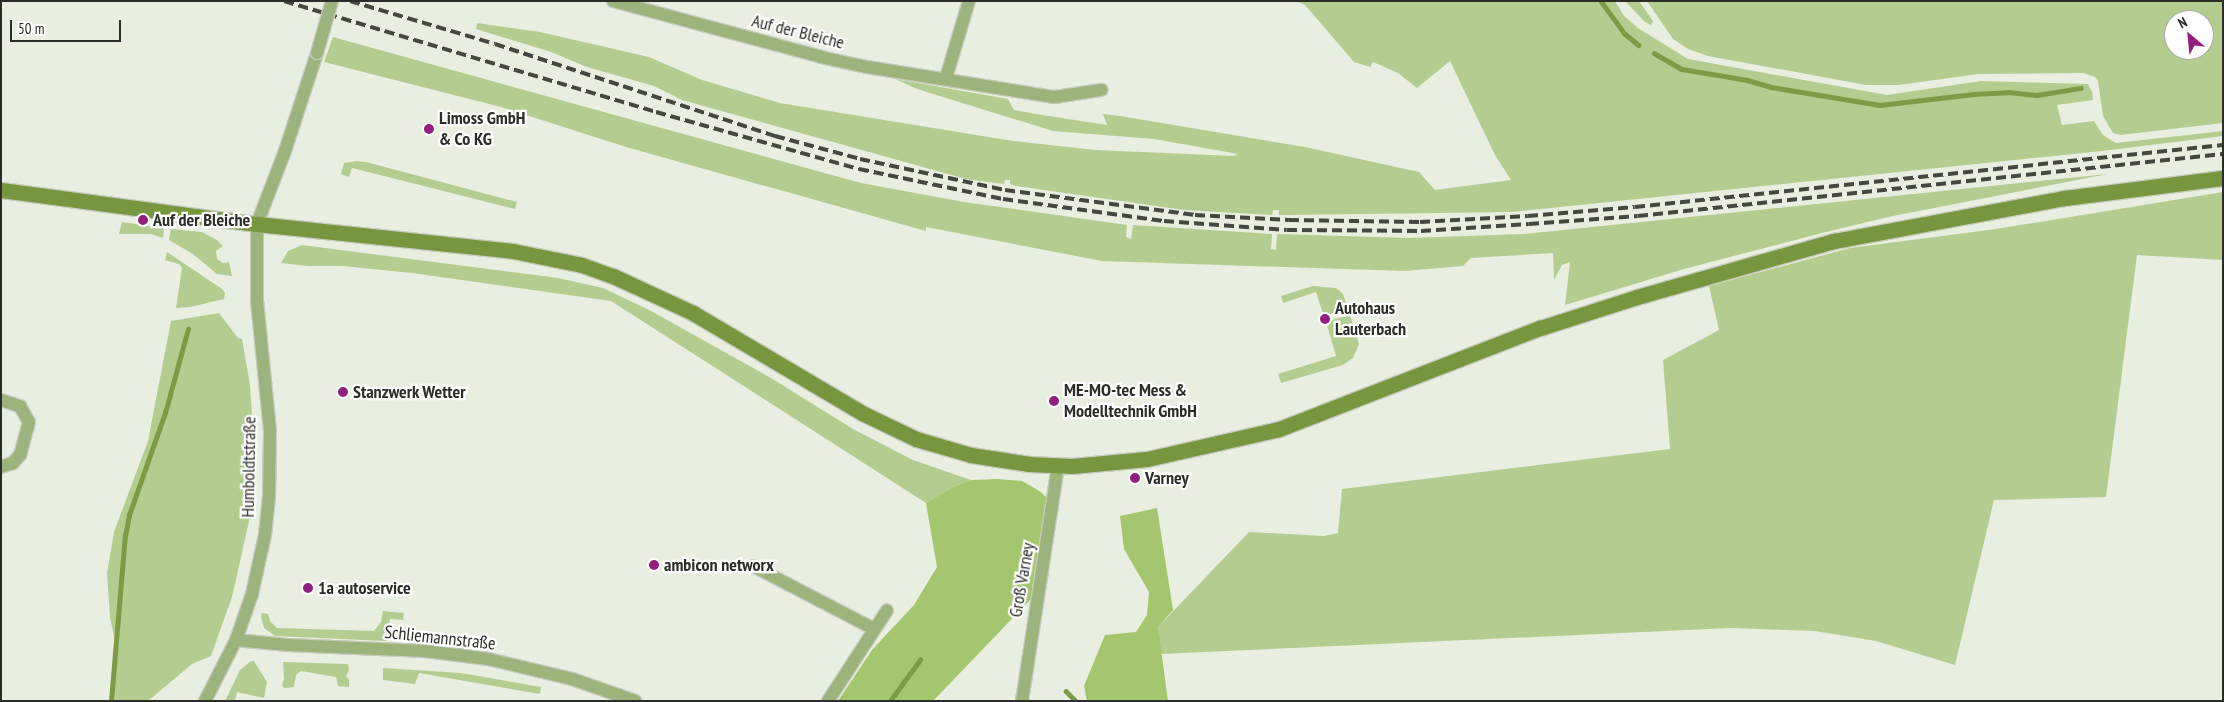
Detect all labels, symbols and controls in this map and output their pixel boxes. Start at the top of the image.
scale bar [12,10,124,42]
street label: Auf der Bleiche [750,10,846,54]
north arrow [2164,10,2214,60]
text: N [2175,13,2190,32]
text: 50 m [18,19,44,38]
place label: Limoss GmbH & Co KG [439,108,525,150]
marker: Limoss GmbH & Co KG [423,123,435,135]
place label: Auf der Bleiche [153,209,250,231]
marker: Auf der Bleiche [137,214,149,226]
place label: Autohaus Lauterbach [1335,298,1406,340]
marker: Autohaus Lauterbach [1319,313,1331,325]
place label: ME-MO-tec Mess & Modelltechnik GmbH [1064,380,1198,422]
place label: Stanzwerk Wetter [353,381,466,403]
marker: Stanzwerk Wetter [337,386,349,398]
marker: ME-MO-tec Mess & Modelltechnik GmbH [1048,395,1060,407]
street label: Humboldtstraße [237,416,261,518]
place label: Varney [1145,467,1189,489]
marker: Varney [1129,472,1141,484]
street label: Groß Varney [1005,541,1039,619]
place label: ambicon networx [664,554,774,576]
marker: ambicon networx [648,559,660,571]
place label: 1a autoservice [318,577,411,599]
marker: 1a autoservice [302,582,314,594]
street label: Schliemannstraße [383,621,497,655]

